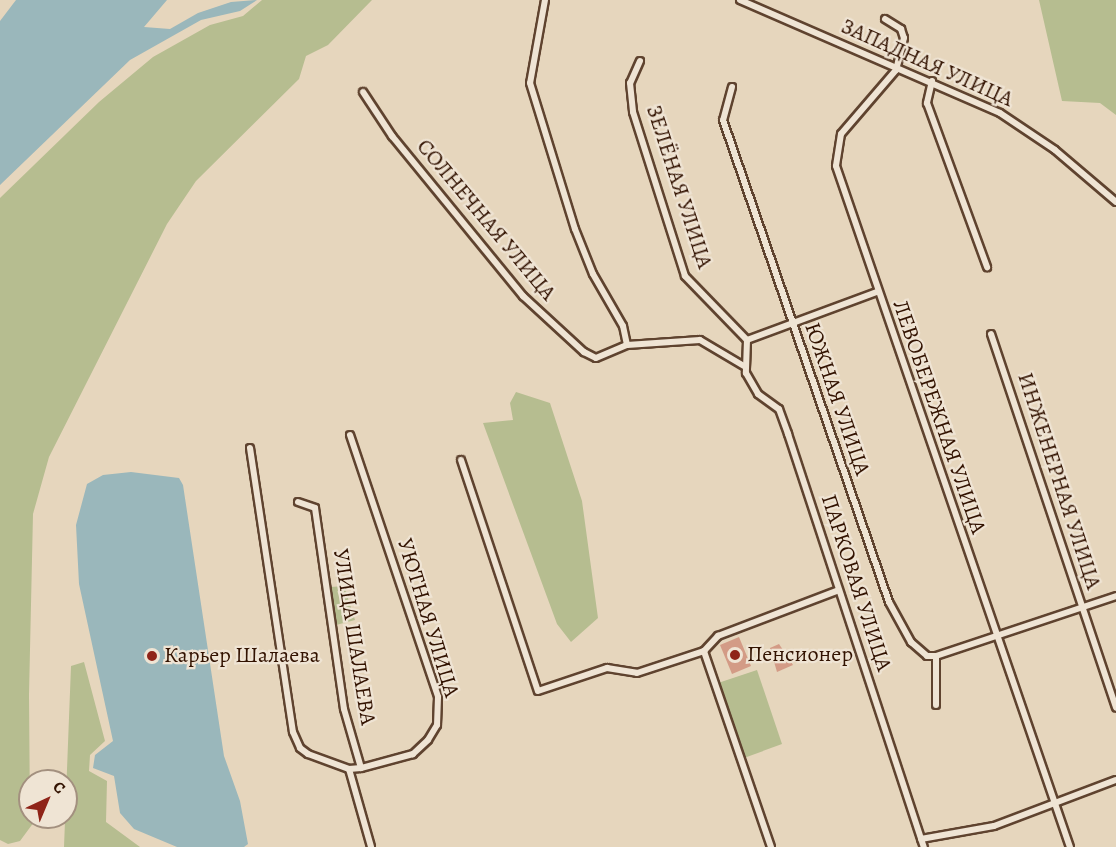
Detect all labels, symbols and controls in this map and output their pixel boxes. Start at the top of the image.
street label: ЗАПАДНАЯ УЛИЦА [837,13,1017,113]
street label: ЗЕЛЁНАЯ УЛИЦА [640,102,718,272]
street label: СОЛНЕЧНАЯ УЛИЦА [411,134,561,306]
street label: ЛЕВОБЕРЕЖНАЯ УЛИЦА [887,297,991,537]
street label: ЮЖНАЯ УЛИЦА [798,319,876,479]
street label: ИНЖЕНЕРНАЯ УЛИЦА [1011,369,1107,593]
street label: ПАРКОВАЯ УЛИЦА [815,491,897,675]
street label: УЮТНАЯ УЛИЦА [391,535,465,701]
street label: УЛИЦА ШАЛАЕВА [327,547,381,727]
place label: Пенсионер [747,642,853,668]
place label: Карьер Шалаева [164,643,320,669]
marker: Пенсионер [728,648,742,662]
marker: Карьер Шалаева [145,649,159,663]
north arrow [18,769,78,829]
text: С [48,776,70,799]

